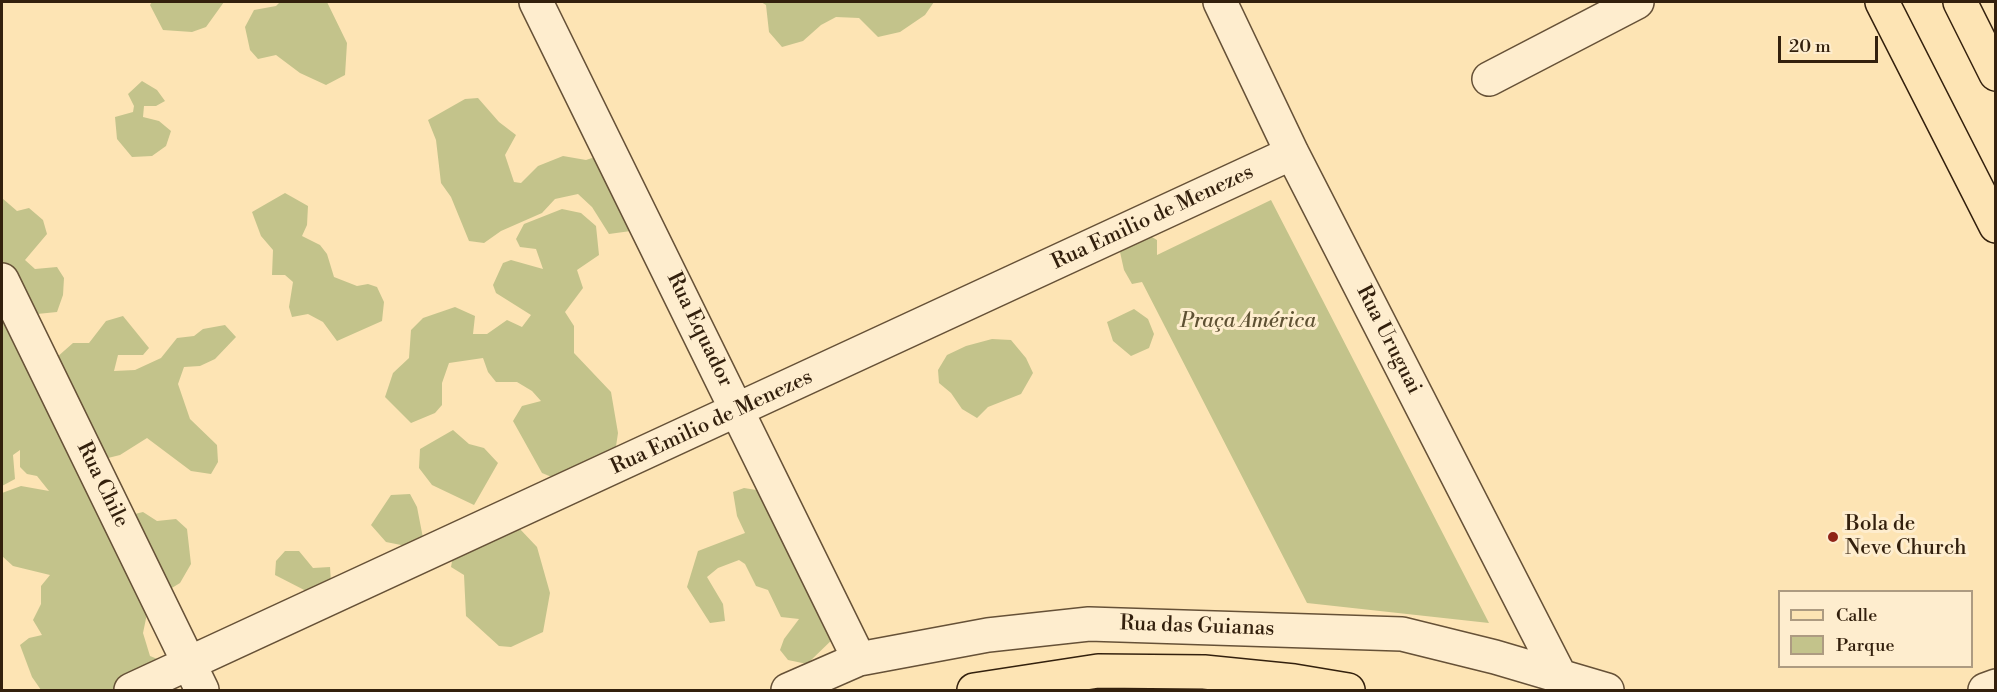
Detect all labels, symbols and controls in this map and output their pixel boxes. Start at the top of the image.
scale bar [1781,24,1882,62]
text: 20 m [1789,35,1831,58]
street label: Rua Emilio de Menezes [1048,160,1258,276]
street label: Rua Equador [660,269,738,391]
street label: Rua Uruguai [1350,281,1426,399]
park label: Praça América [1180,309,1316,335]
street label: Rua Emilio de Menezes [607,365,817,481]
street label: Rua Chile [70,438,134,532]
place label: Bola de Neve Church [1845,512,1967,562]
marker: Bola de Neve Church [1826,530,1840,544]
legend [1778,590,1973,668]
text: Calle [1836,604,1877,627]
street label: Rua das Guianas [1119,612,1275,642]
text: Parque [1836,634,1895,657]

